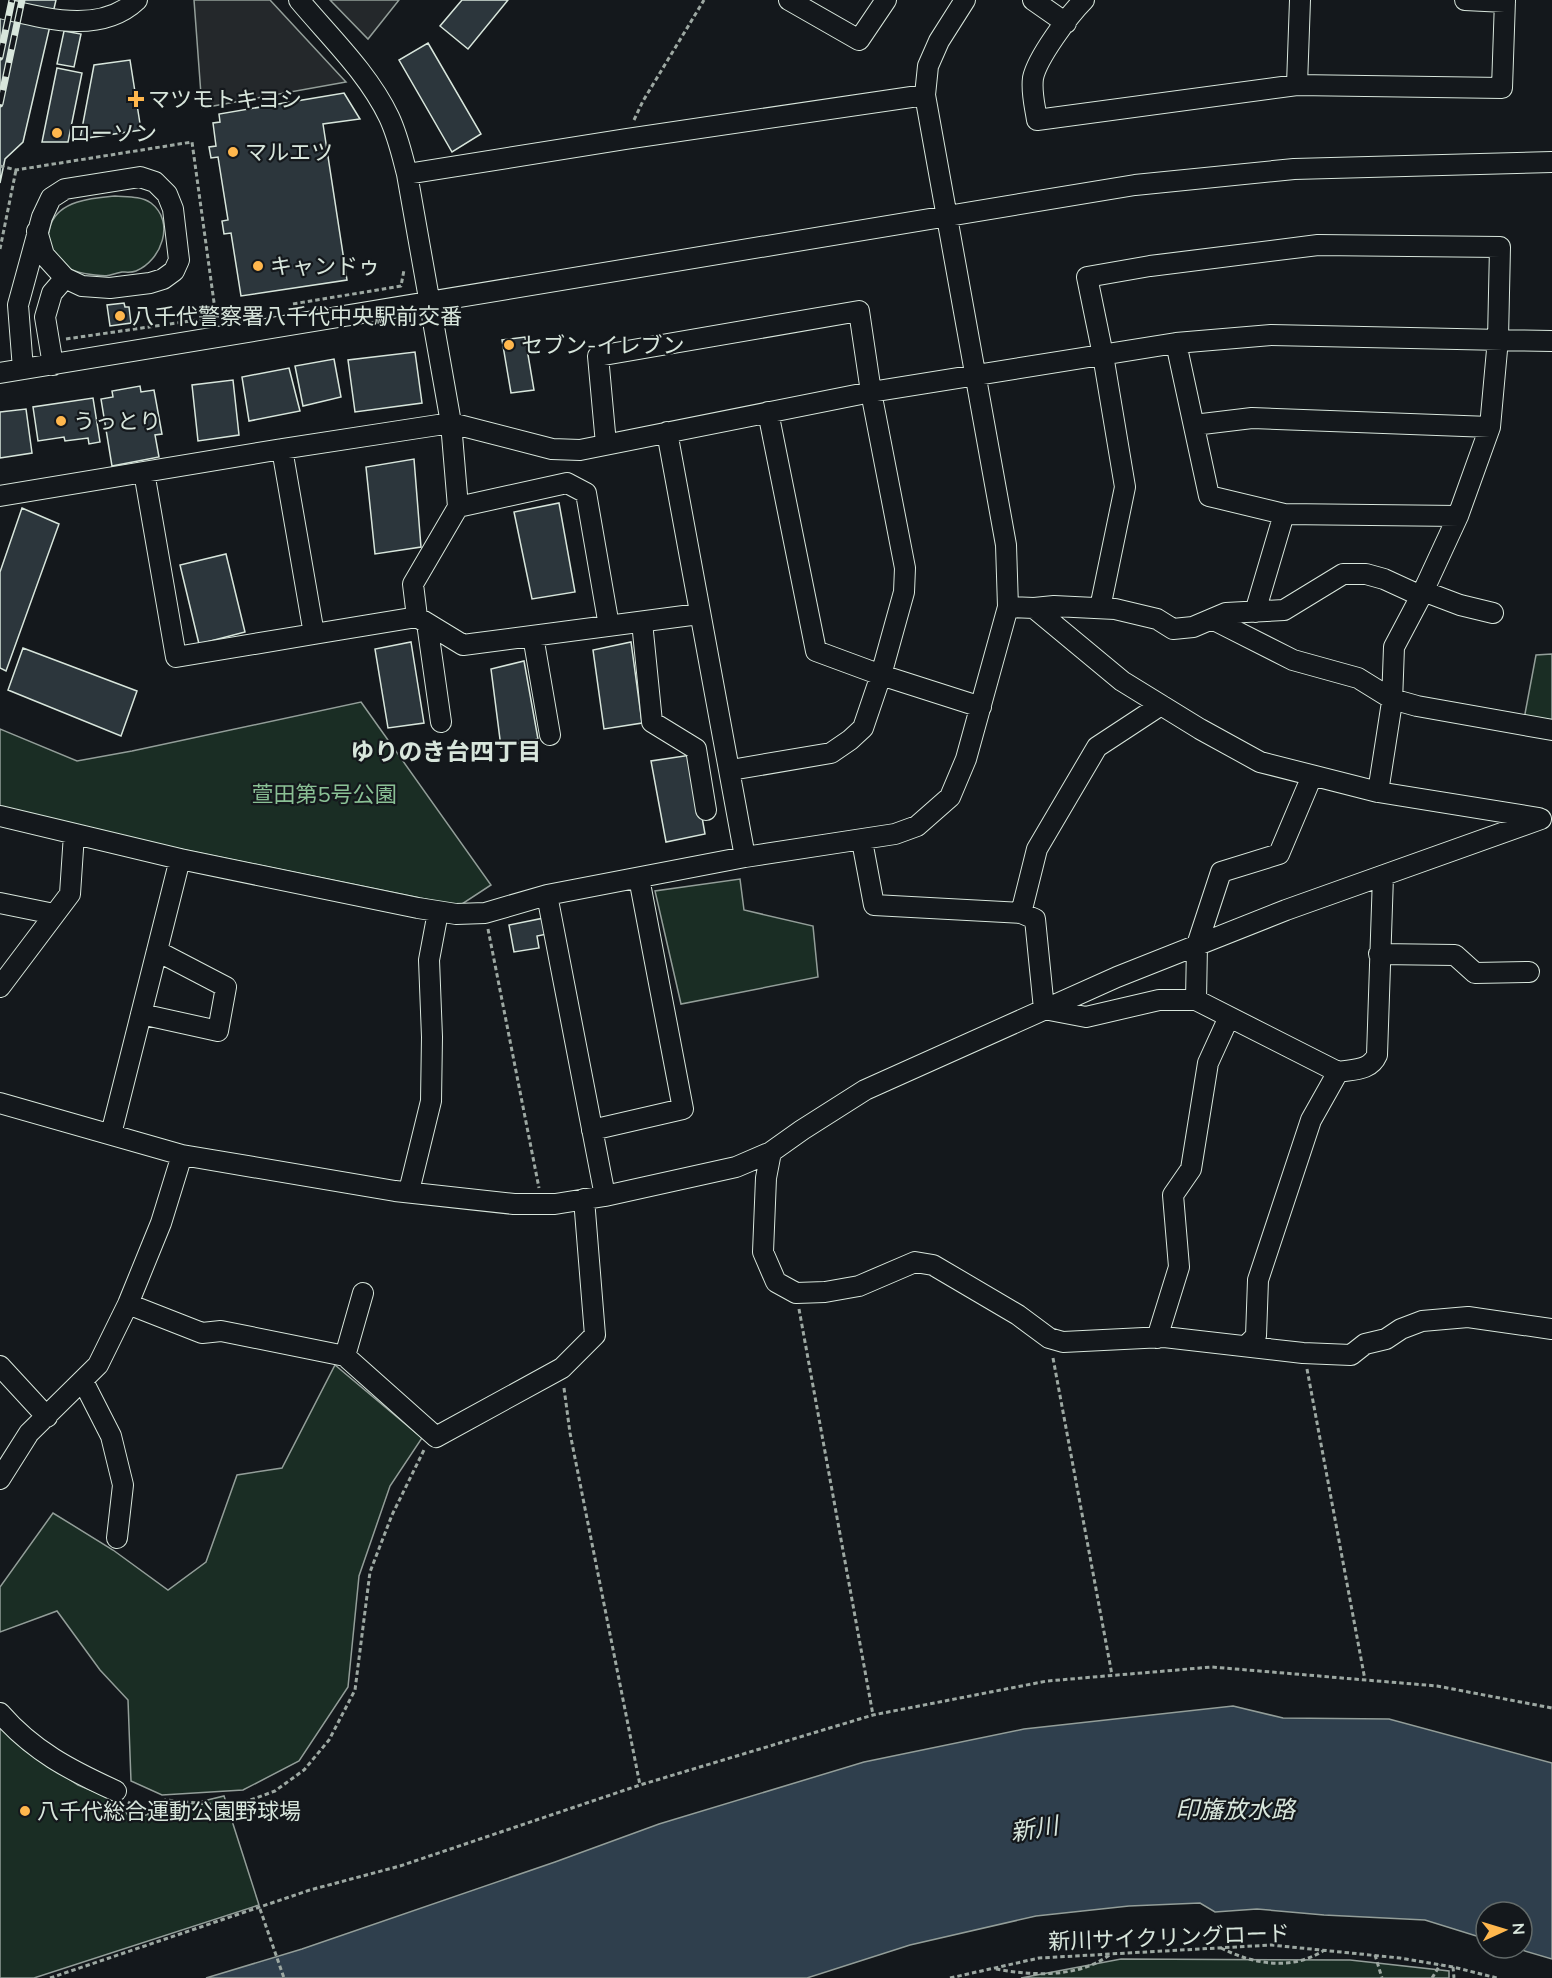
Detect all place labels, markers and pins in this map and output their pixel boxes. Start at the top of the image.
place label: マツモトキヨシ [148,85,302,113]
marker: マツモトキヨシ [129,92,143,106]
place label: ローソン [69,119,157,147]
marker: ローソン [50,126,64,140]
place label: マルエツ [245,138,333,166]
marker: マルエツ [226,145,240,159]
place label: キャンドゥ [270,252,380,280]
marker: キャンドゥ [251,259,265,273]
place label: 八千代警察署八千代中央駅前交番 [132,302,462,330]
marker: 八千代警察署八千代中央駅前交番 [113,309,127,323]
place label: セブン-イレブン [521,331,684,359]
marker: セブン-イレブン [502,338,516,352]
place label: うっとり [73,407,161,435]
marker: うっとり [54,414,68,428]
place label: 八千代総合運動公園野球場 [37,1797,301,1825]
marker: 八千代総合運動公園野球場 [18,1804,32,1818]

